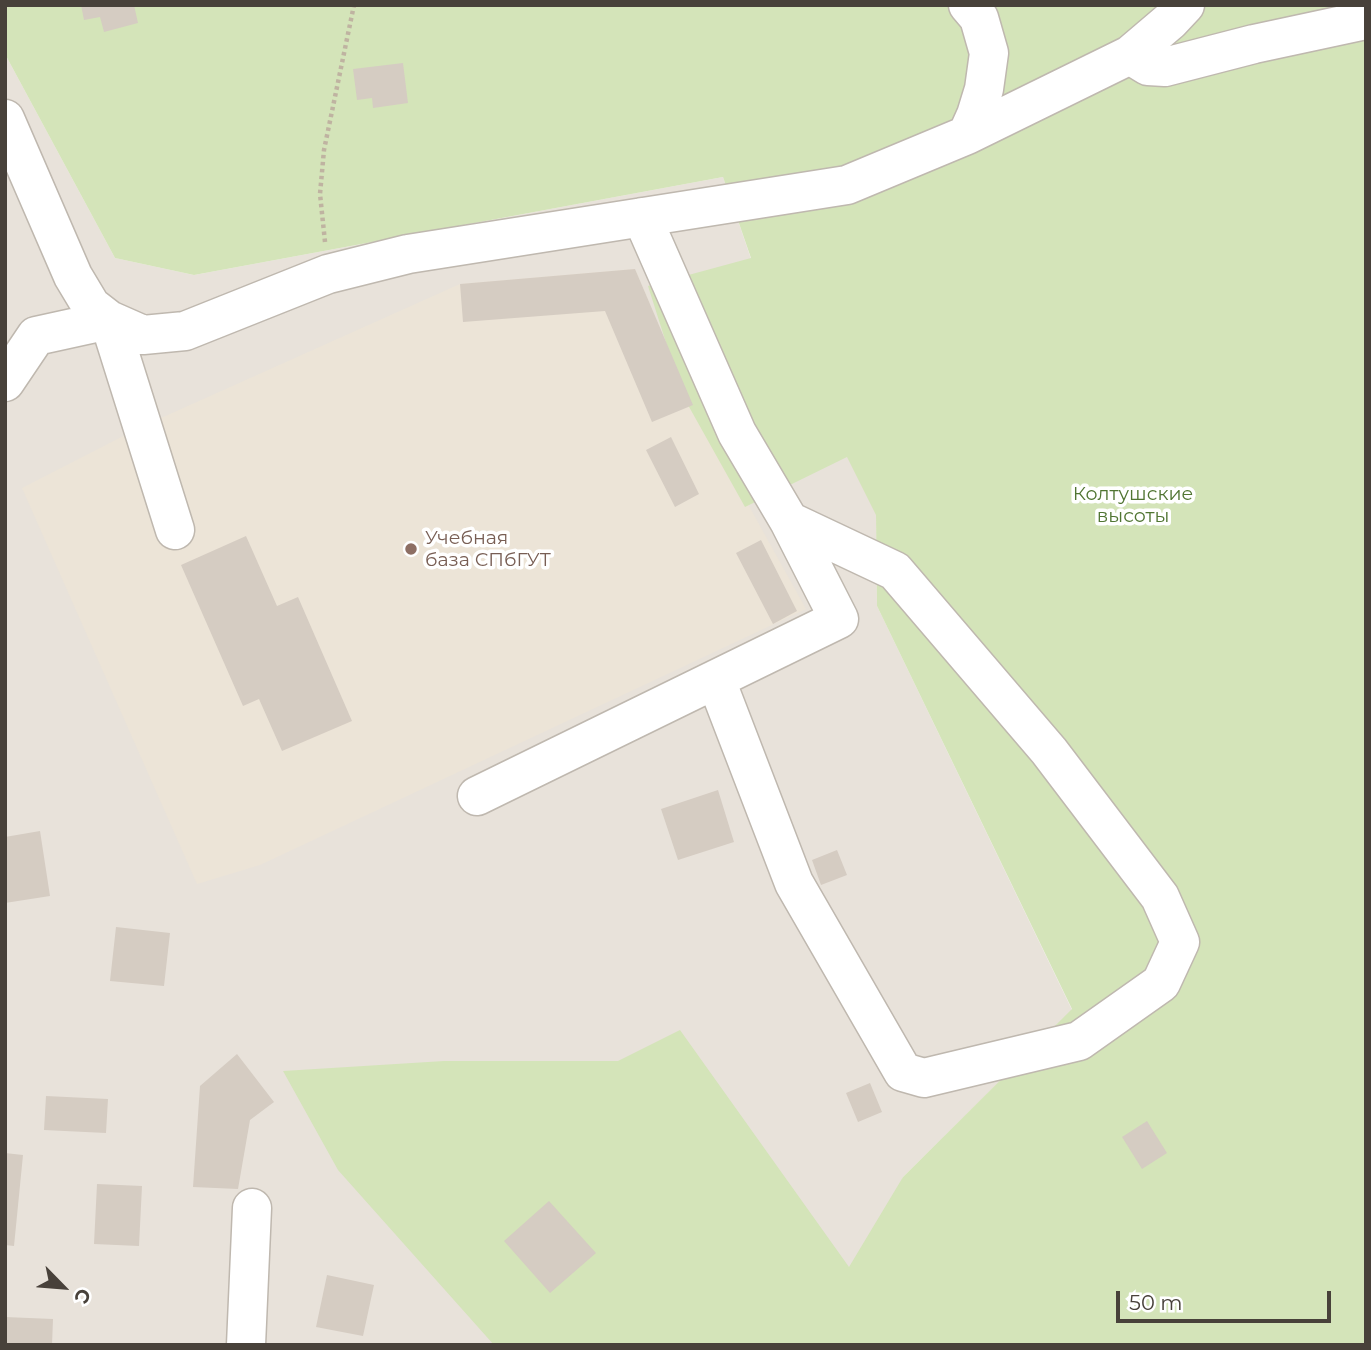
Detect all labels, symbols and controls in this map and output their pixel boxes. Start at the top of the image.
park label: Колтушские высоты [1073,483,1193,527]
place label: Учебная база СПбГУТ [425,527,551,571]
marker: Учебная база СПбГУТ [403,541,419,557]
north arrow [28,1252,98,1322]
scale bar [1119,1276,1334,1320]
text: С [69,1285,96,1307]
text: 50 m [1129,1290,1183,1315]

